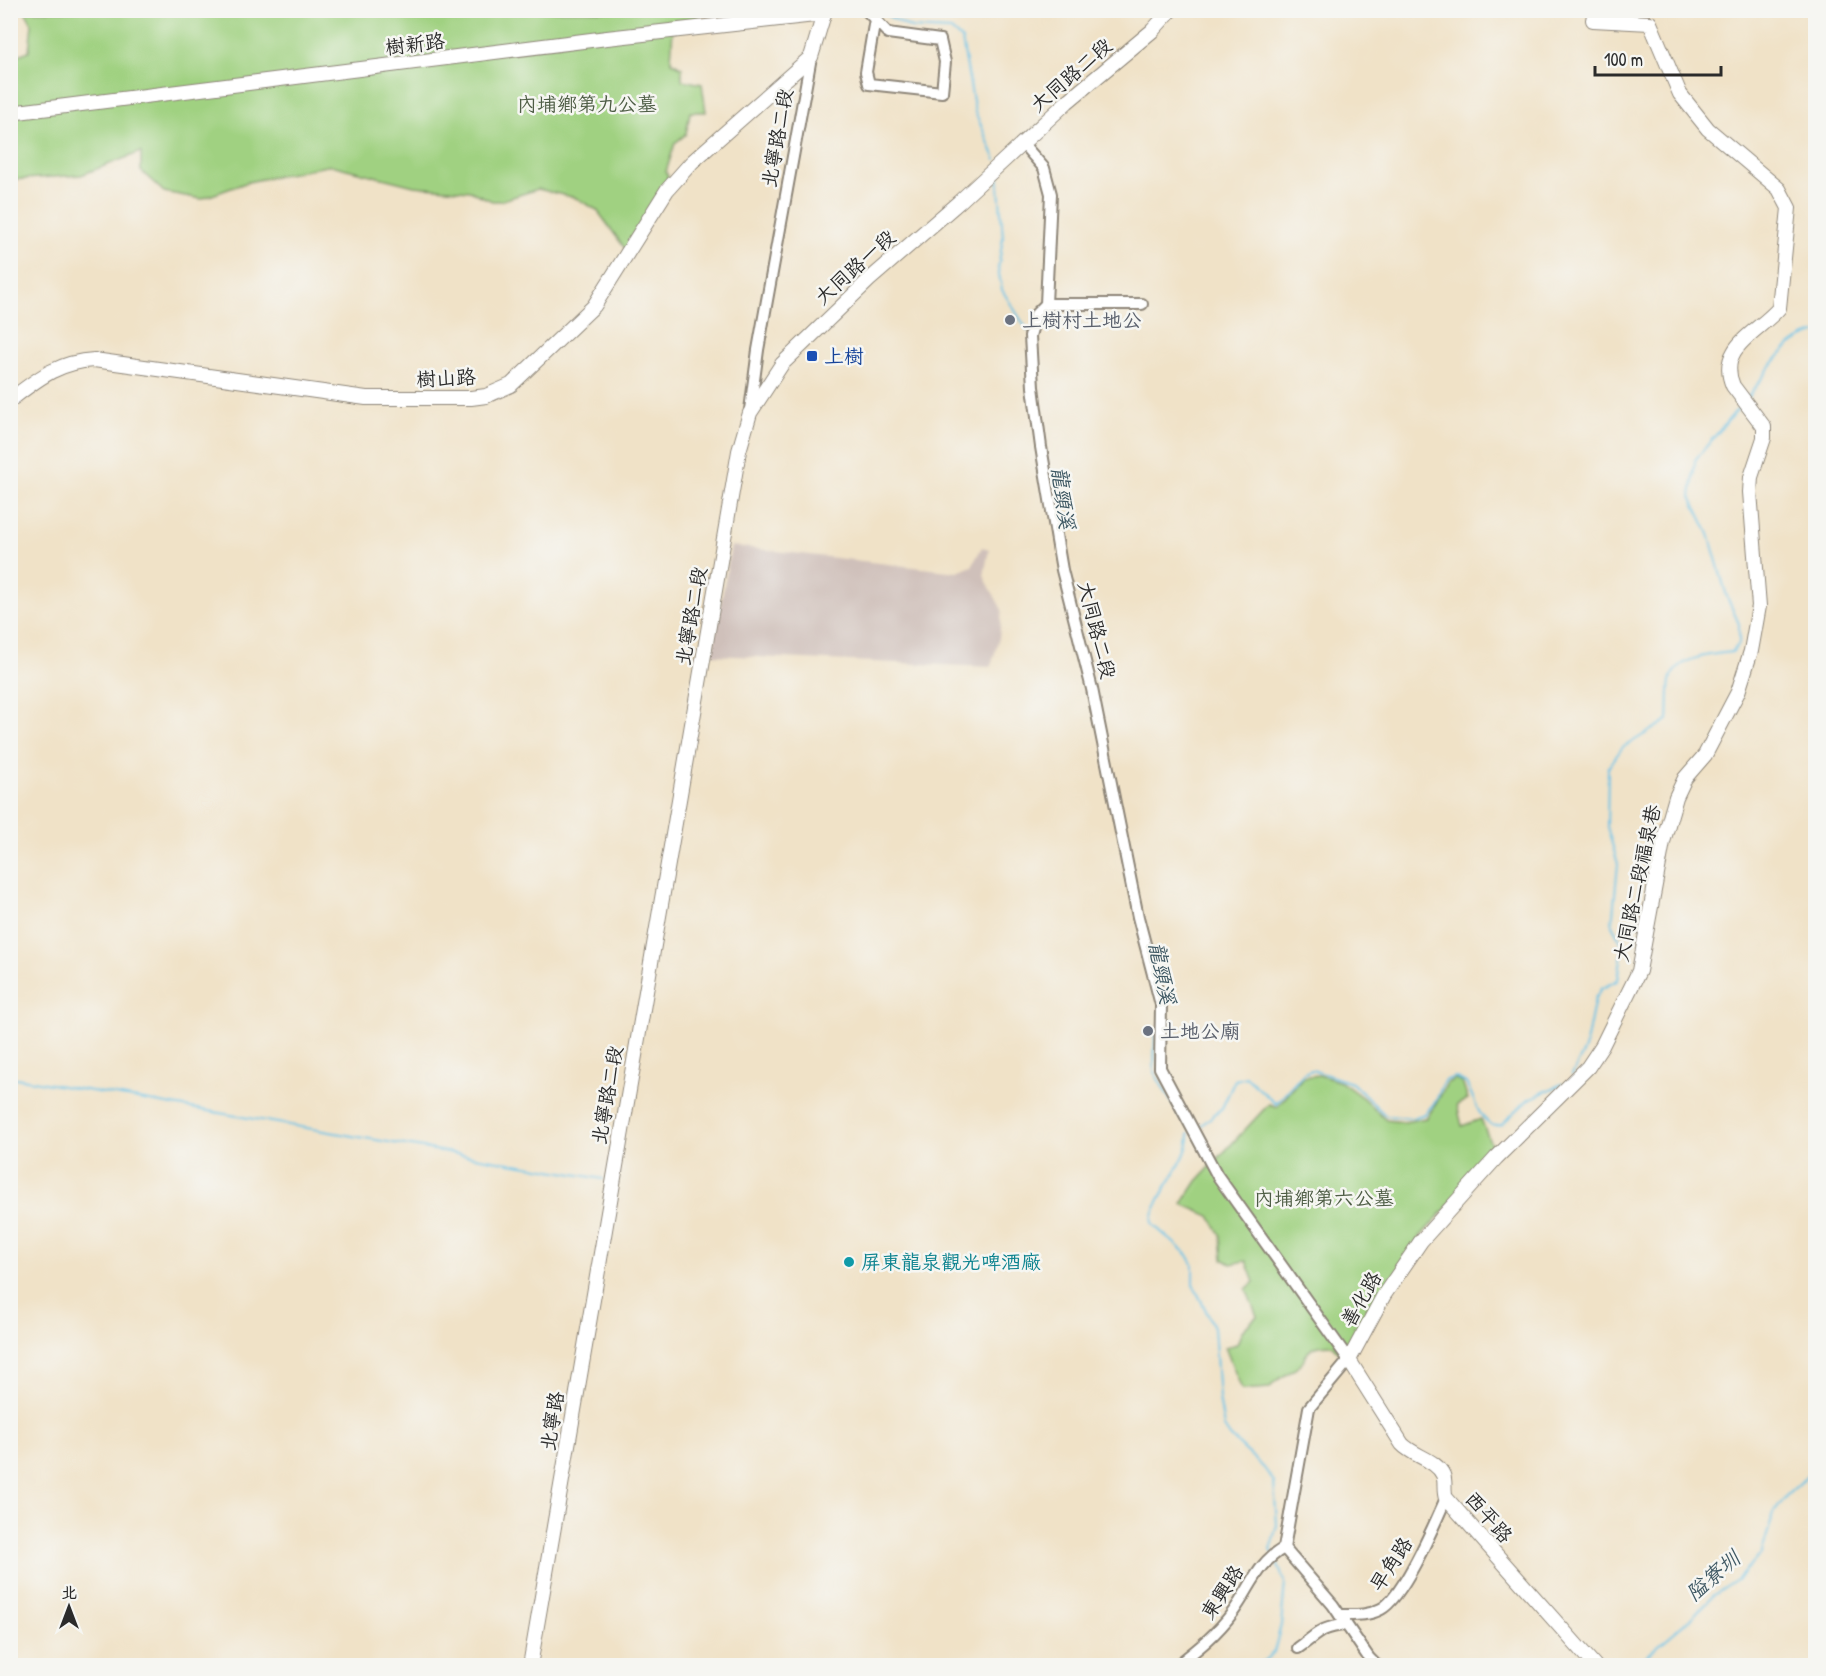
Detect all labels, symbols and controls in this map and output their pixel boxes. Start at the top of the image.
street label: 樹新路 [384,26,447,61]
street label: 大同路二段 [1024,32,1117,118]
scale bar [1595,39,1721,77]
text: 100 m [1604,47,1643,72]
street label: 北寧路二段 [755,86,798,189]
park label: 內埔鄉第九公墓 [517,90,657,117]
street label: 大同路一段 [808,223,901,310]
place label: 上樹村土地公 [1022,306,1142,333]
marker: 上樹村土地公 [1003,313,1017,327]
place label: 上樹 [824,342,864,369]
marker: 上樹 [805,349,819,363]
street label: 樹山路 [415,362,478,393]
water label: 龍頸溪 [1045,465,1082,532]
street label: 北寧路二段 [669,564,712,667]
street label: 大同路二段 [1072,578,1123,682]
street label: 大同路二段福泉巷 [1607,801,1667,964]
water label: 龍頸溪 [1142,939,1183,1008]
place label: 土地公廟 [1160,1017,1240,1044]
marker: 土地公廟 [1141,1024,1155,1038]
street label: 北寧路二段 [585,1043,628,1146]
park label: 內埔鄉第六公墓 [1254,1184,1394,1211]
place label: 屏東龍泉觀光啤酒廠 [861,1248,1041,1275]
marker: 屏東龍泉觀光啤酒廠 [842,1255,856,1269]
street label: 善化路 [1334,1265,1388,1331]
street label: 北寧路 [533,1388,570,1453]
street label: 西平路 [1460,1485,1520,1549]
street label: 早角路 [1363,1530,1419,1596]
water label: 隘寮圳 [1679,1543,1747,1607]
street label: 東興路 [1194,1558,1250,1624]
north arrow [39,1577,99,1637]
text: 北 [61,1581,77,1603]

